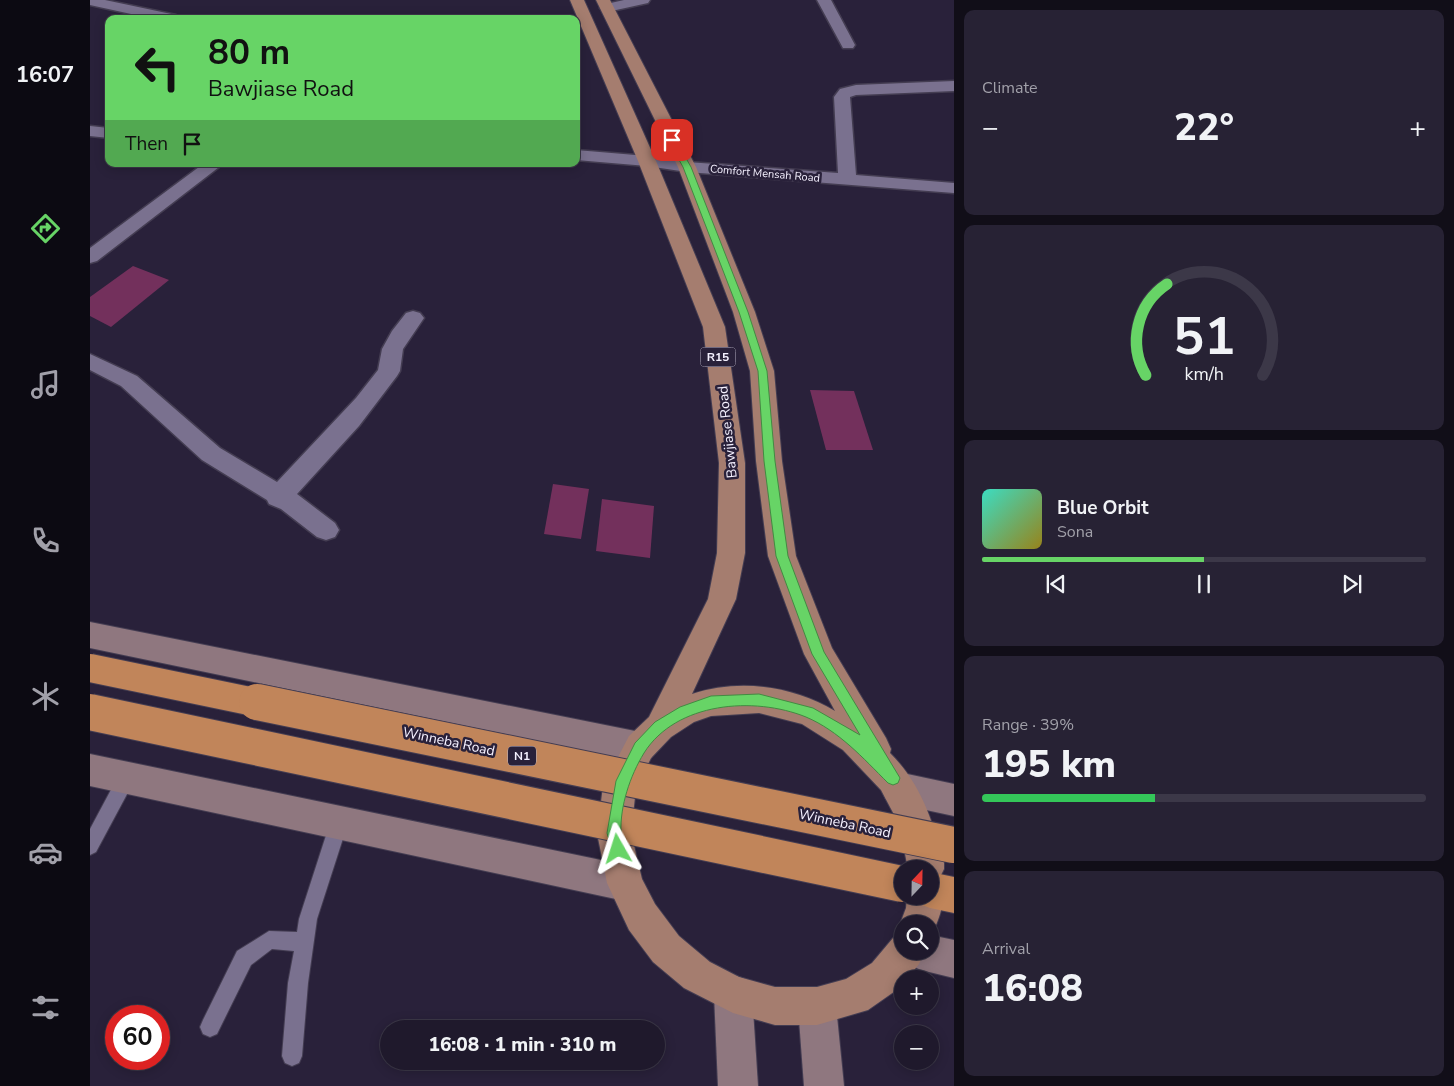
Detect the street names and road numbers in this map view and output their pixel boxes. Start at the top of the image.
street label: Comfort Mensah Road [709,161,821,186]
road number: R15 [700,348,736,367]
street label: Bawjiase Road [713,385,742,479]
street label: Winneba Road [401,722,497,761]
road number: N1 [508,746,536,766]
street label: Winneba Road [797,804,893,843]

